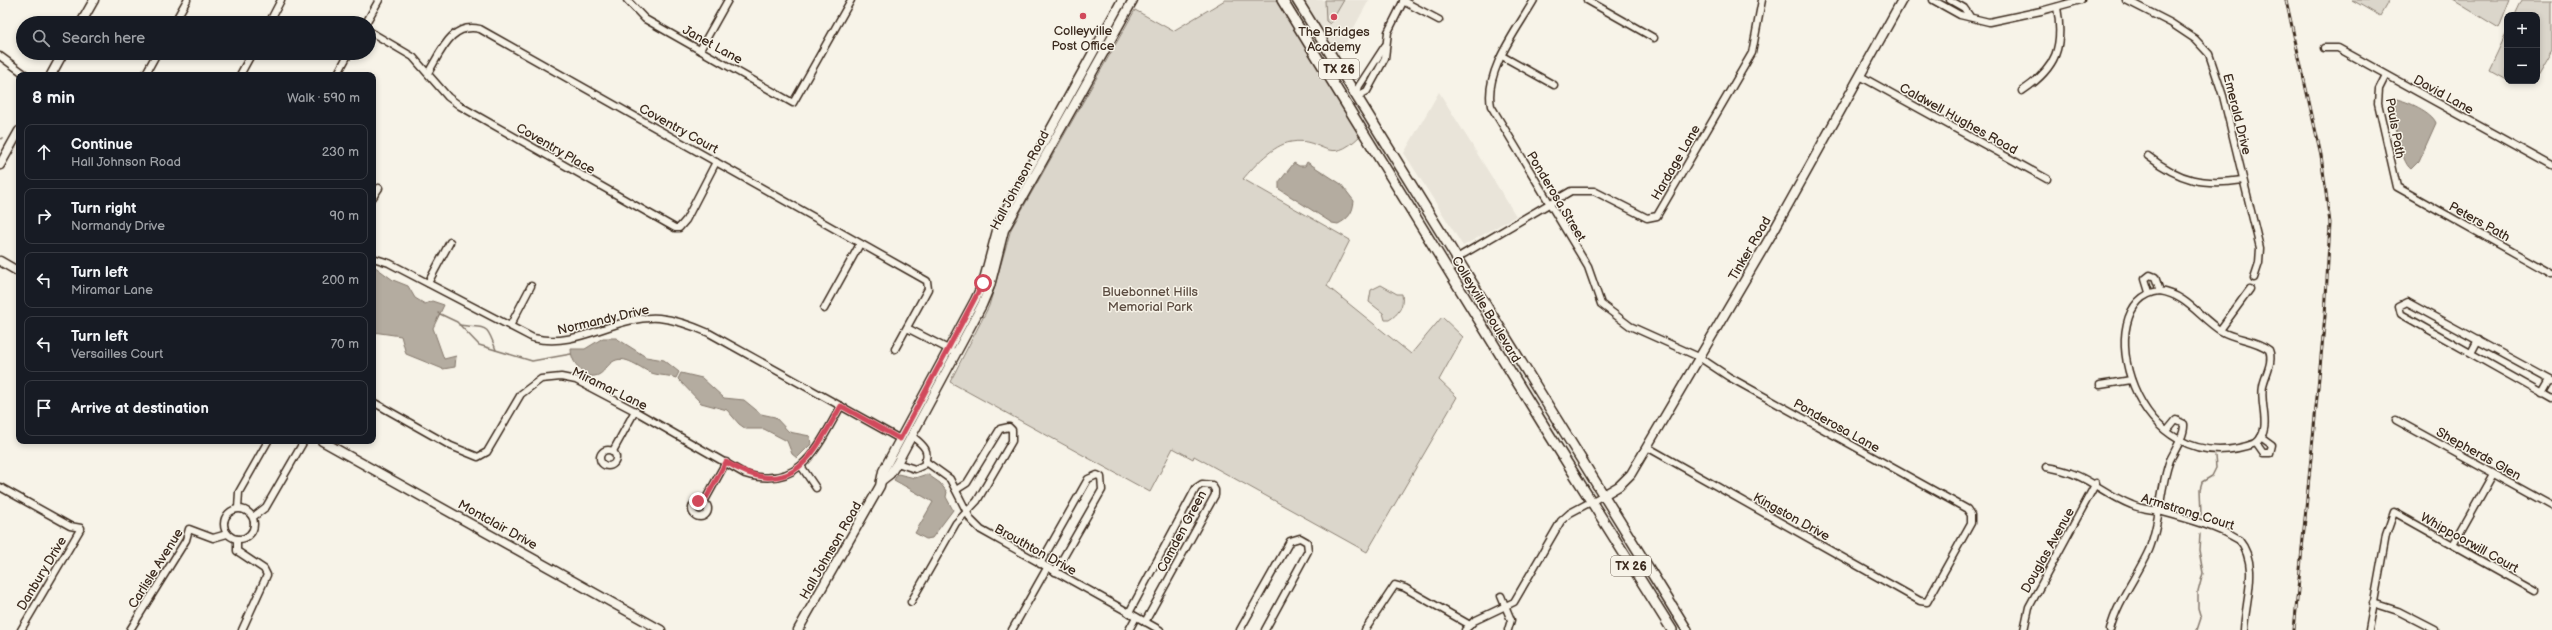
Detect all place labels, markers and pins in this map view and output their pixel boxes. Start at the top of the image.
marker: Colleyville Post Office [1078,11,1088,21]
marker: The Bridges Academy [1329,12,1339,22]
place label: Colleyville Post Office [1052,23,1115,54]
place label: The Bridges Academy [1298,24,1370,55]

